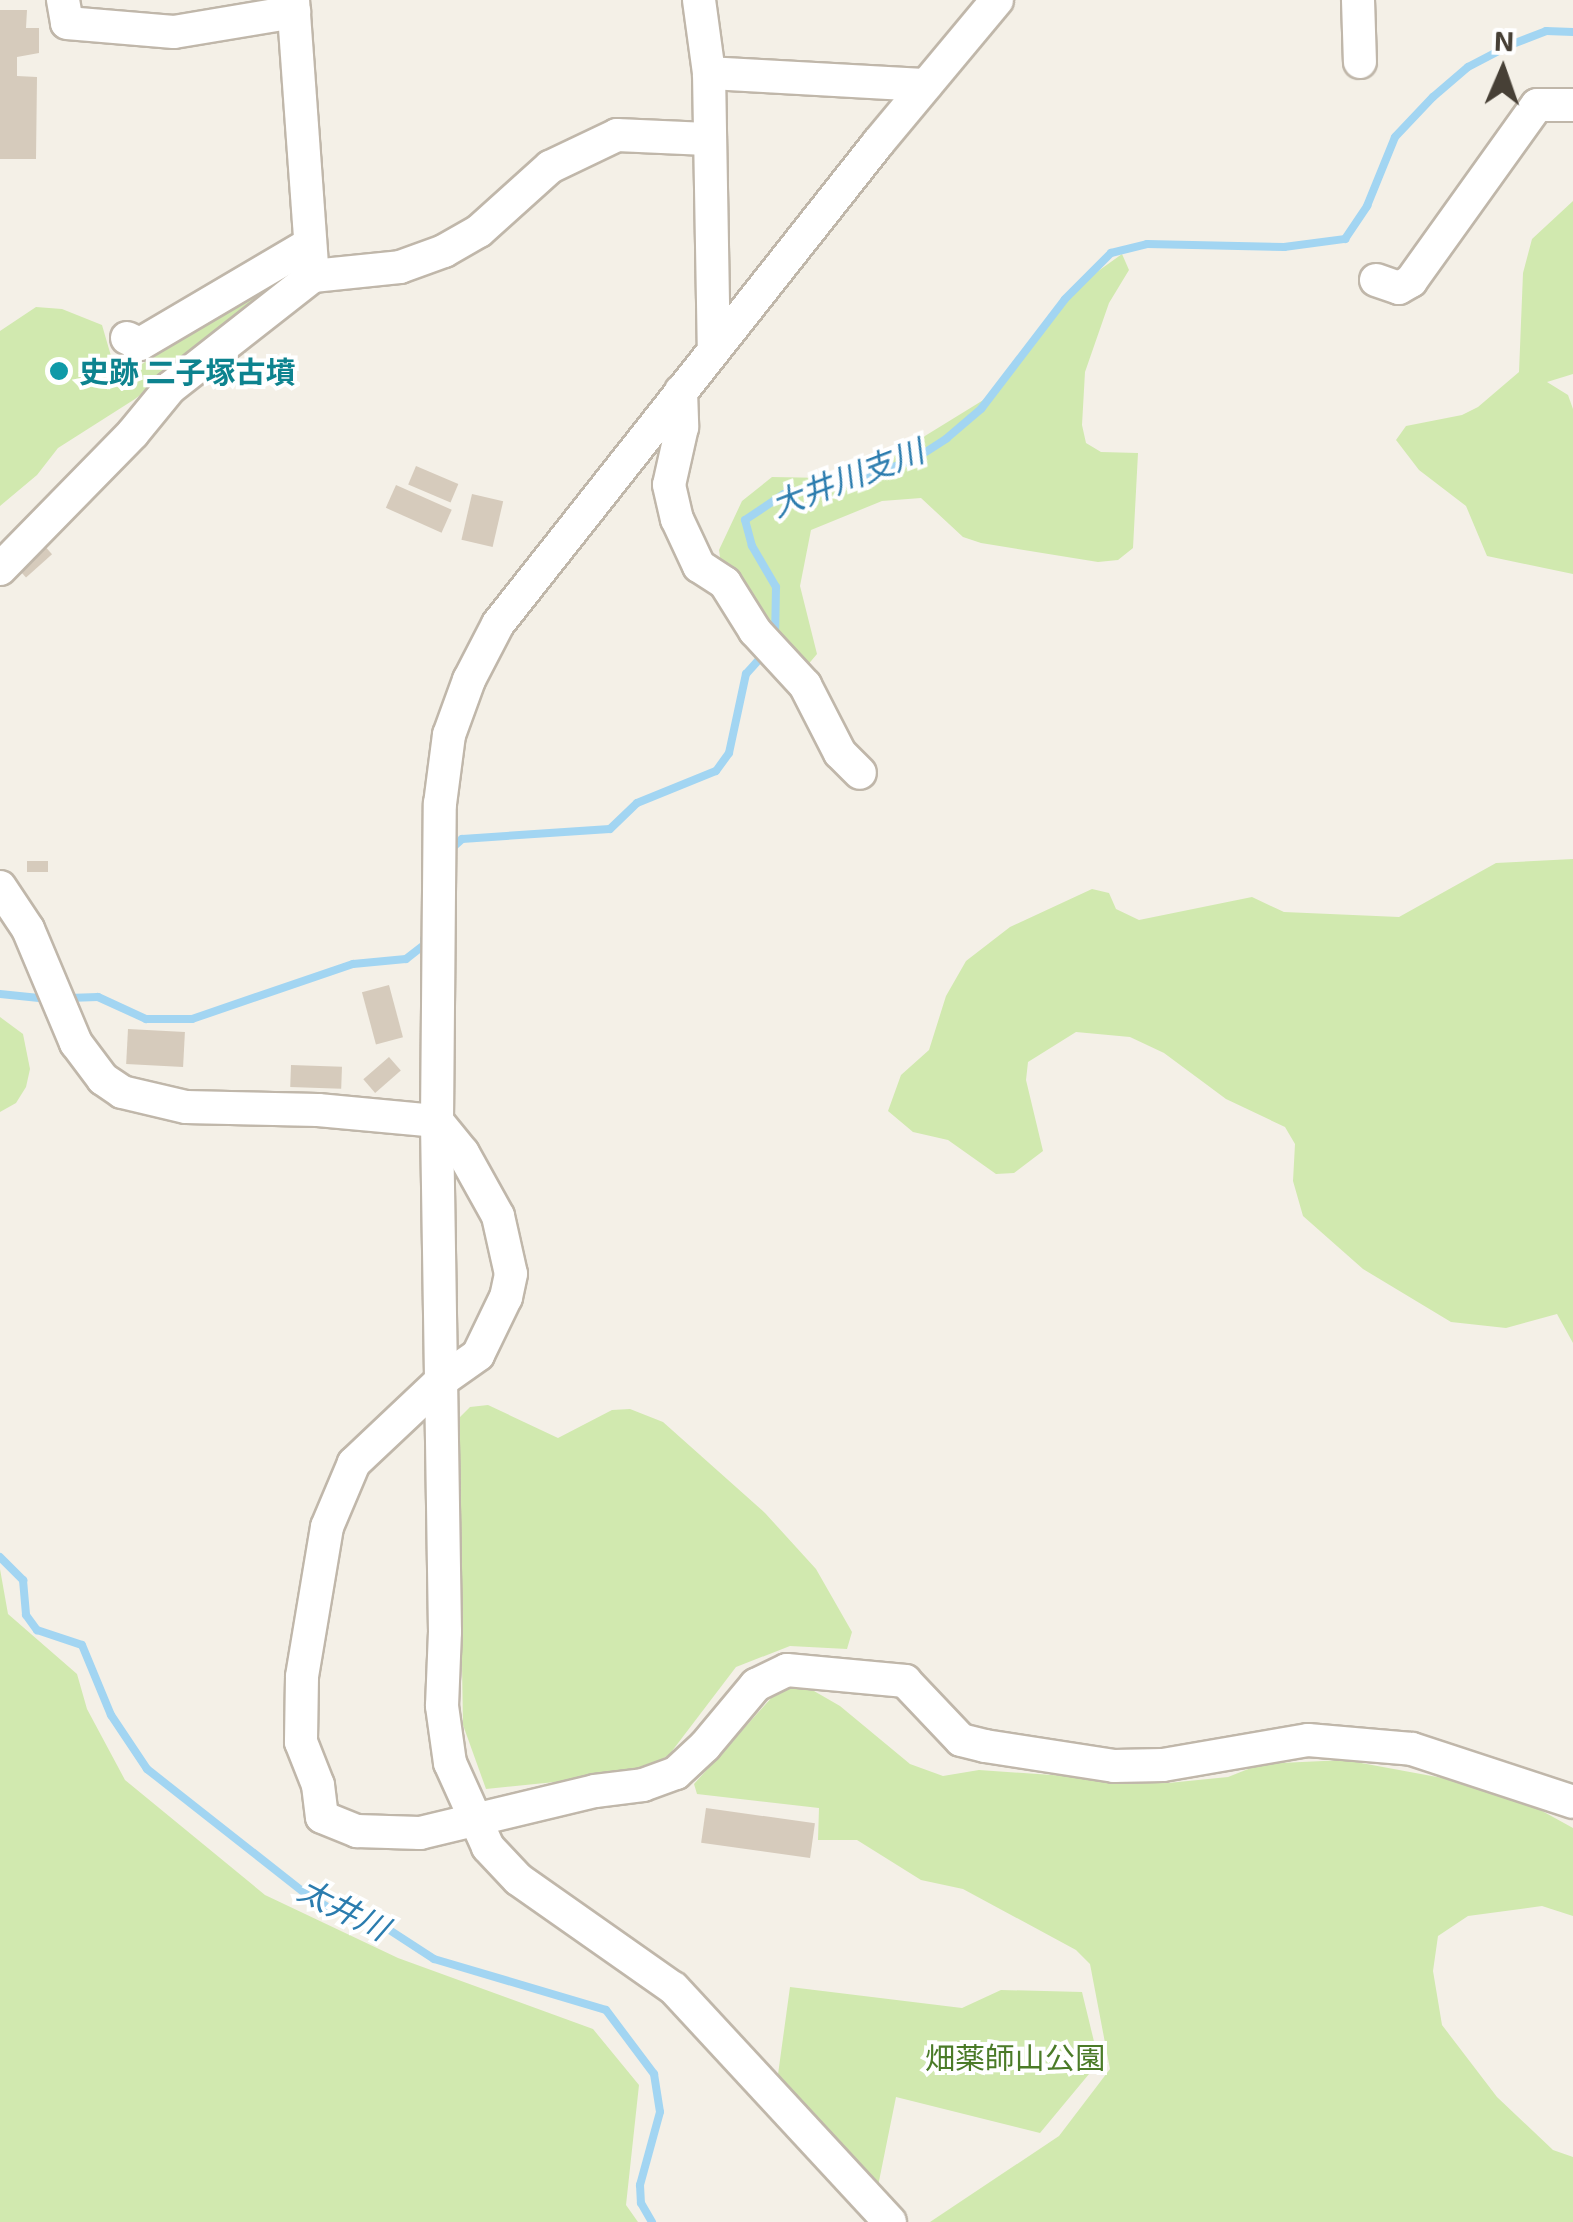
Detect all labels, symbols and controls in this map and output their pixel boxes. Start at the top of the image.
north arrow [1453,20,1553,120]
text: N [1493,23,1515,57]
place label: 史跡 二子塚古墳 [79,353,295,389]
marker: 史跡 二子塚古墳 [48,360,70,382]
water label: 大井川支川 [765,430,929,524]
water label: 太井川 [293,1869,395,1947]
park label: 畑薬師山公園 [925,2039,1105,2075]

